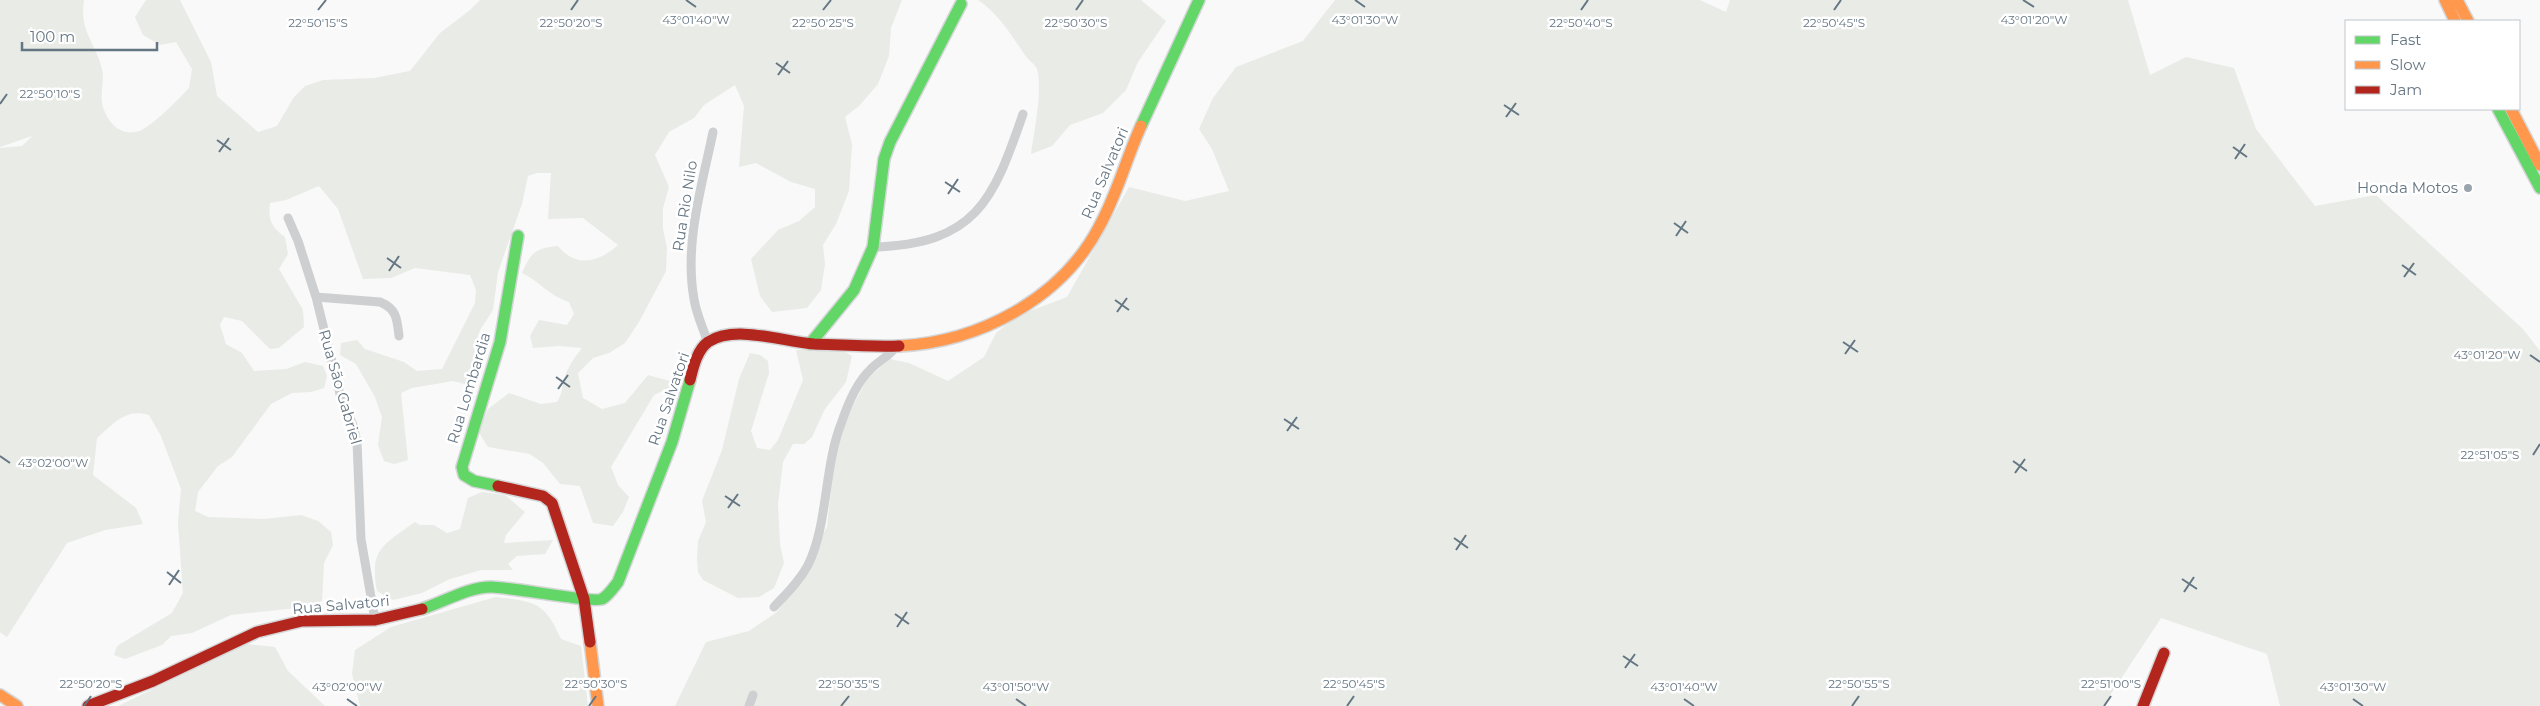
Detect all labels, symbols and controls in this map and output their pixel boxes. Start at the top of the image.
text: 43°01'40"W [662,12,730,27]
text: 43°01'30"W [1332,12,1398,27]
text: 43°01'20"W [2000,12,2068,27]
text: 22°50'15"S [288,15,348,30]
text: 22°50'20"S [540,15,603,30]
text: 22°50'25"S [792,15,854,30]
text: 22°50'30"S [1045,15,1107,30]
text: 22°50'40"S [1549,15,1613,30]
text: 22°50'45"S [1803,15,1865,30]
scale bar [22,20,158,52]
legend [2345,20,2520,110]
text: 100 m [30,27,75,46]
text: Fast [2390,30,2421,49]
text: Slow [2390,55,2426,74]
text: Jam [2389,80,2422,99]
text: 22°50'10"S [20,86,80,101]
street label: Rua Salvatori [1077,124,1132,221]
street label: Rua Rio Nilo [668,159,701,253]
place label: Honda Motos [2357,178,2458,197]
marker: Honda Motos [2462,182,2474,194]
street label: Rua São Gabriel [315,327,366,447]
street label: Rua Lombardia [443,330,495,446]
text: 43°01'20"W [2453,347,2521,362]
street label: Rua Salvatori [644,350,693,448]
text: 22°51'05"S [2461,447,2520,462]
text: 43°02'00"W [18,455,88,470]
street label: Rua Salvatori [291,591,390,618]
text: 22°50'20"S [60,676,123,691]
text: 22°50'30"S [565,676,627,691]
text: 22°50'35"S [818,676,880,691]
text: 22°50'45"S [1323,676,1385,691]
text: 22°50'55"S [1828,676,1890,691]
text: 22°51'00"S [2081,676,2141,691]
text: 43°02'00"W [312,679,382,694]
text: 43°01'50"W [983,679,1049,694]
text: 43°01'40"W [1650,679,1718,694]
text: 43°01'30"W [2320,679,2386,694]

